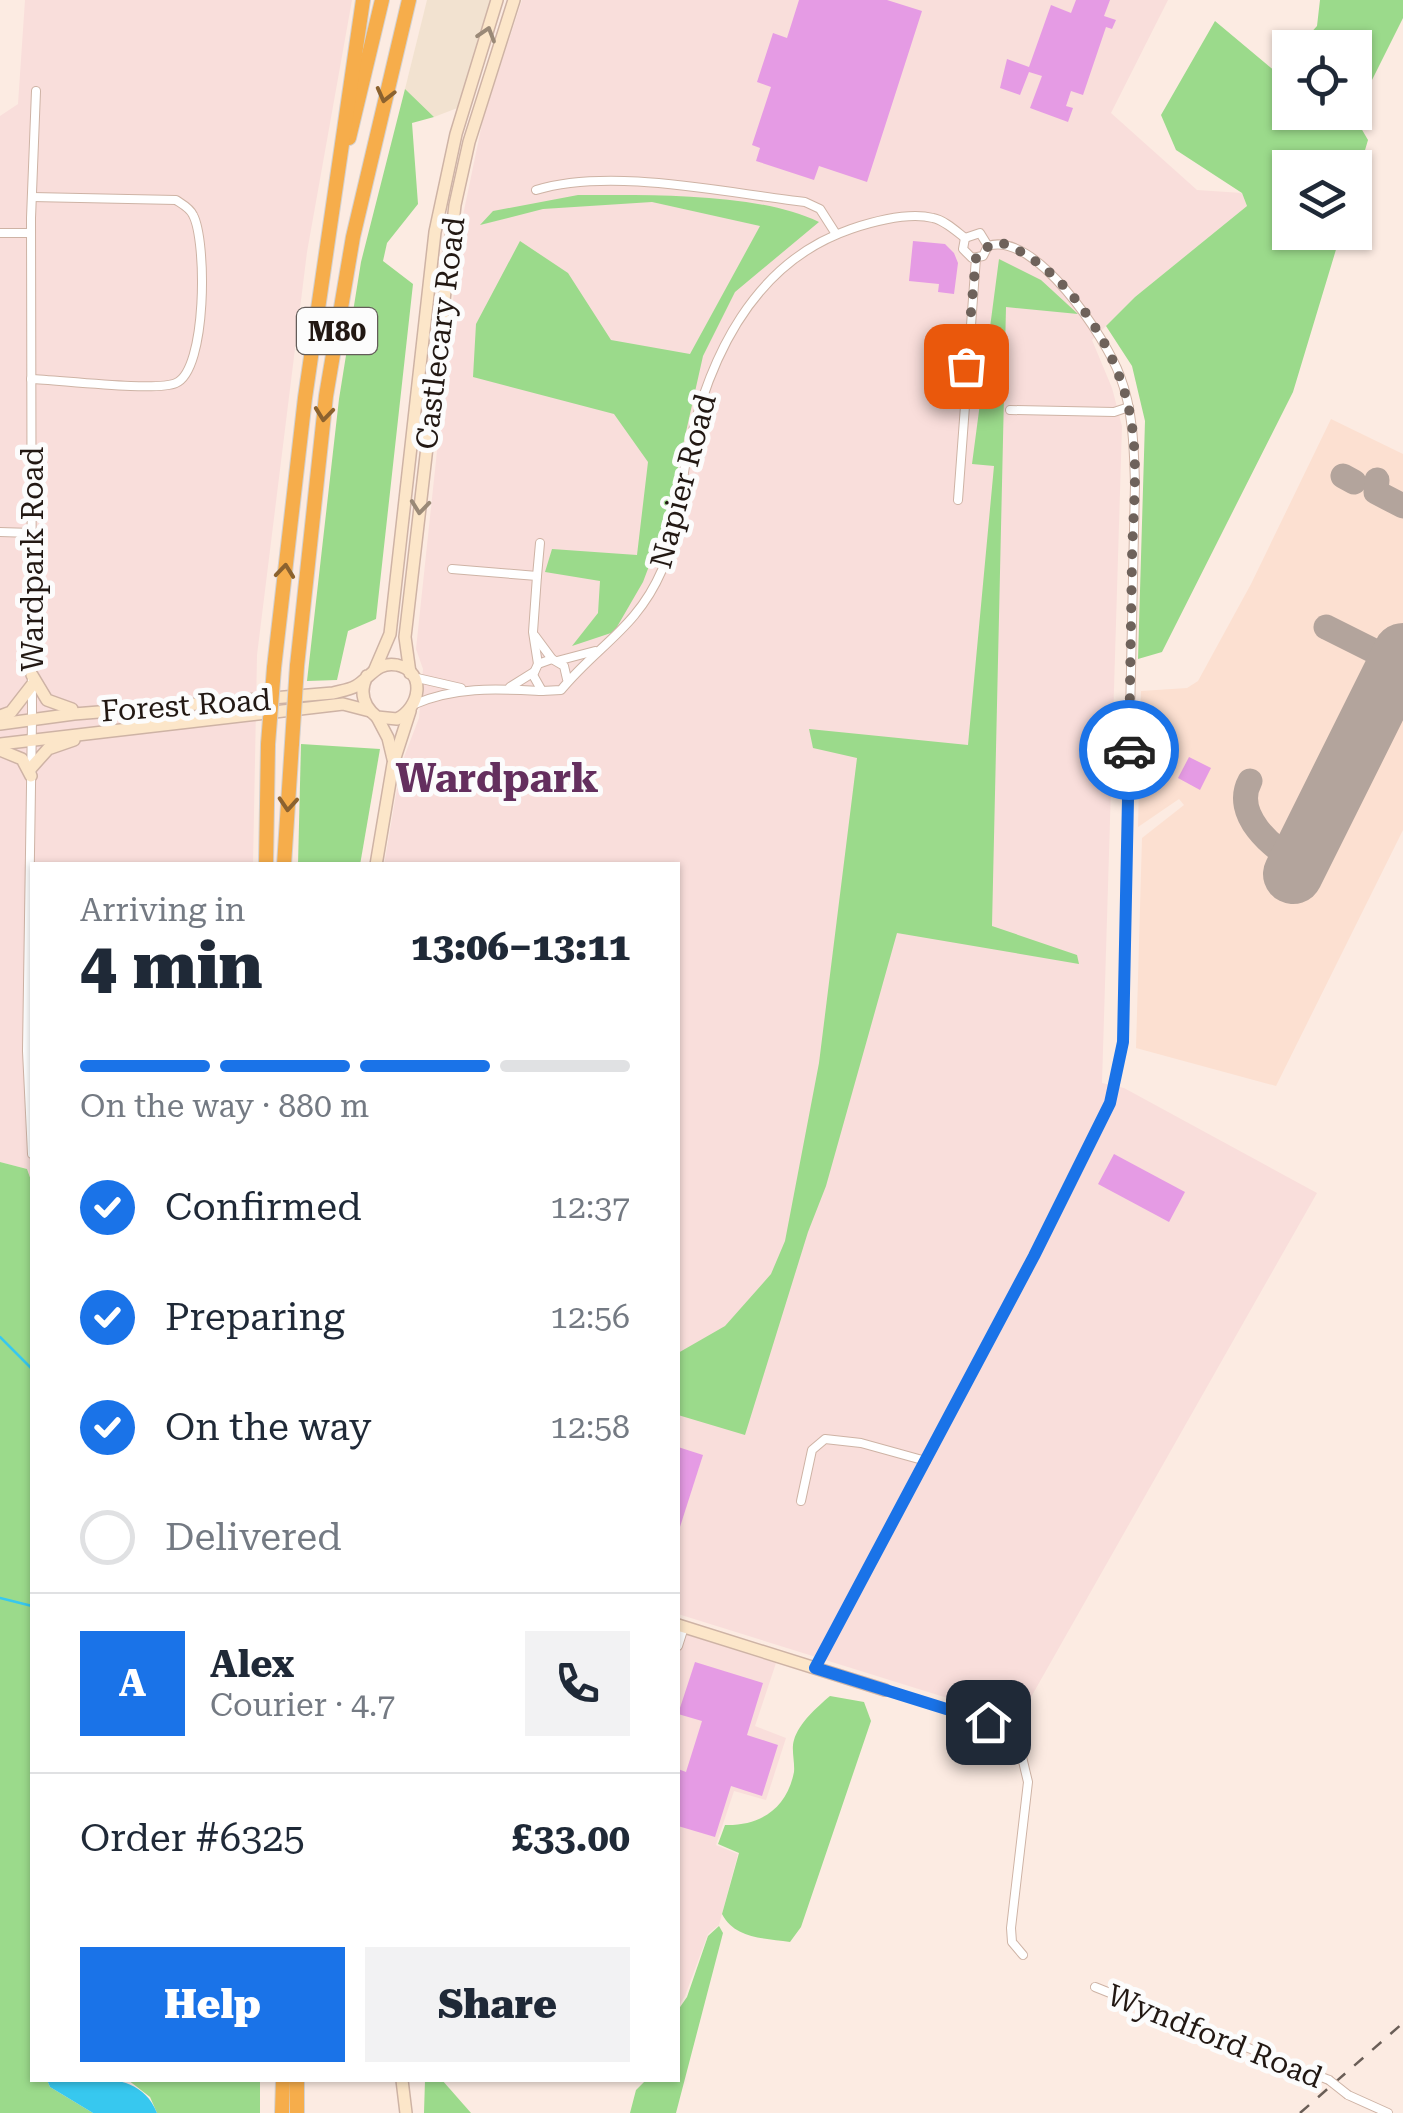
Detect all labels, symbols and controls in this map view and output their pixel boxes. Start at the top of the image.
one-way arrow [475,26,496,43]
map controls [1272,30,1372,250]
button: locate [1272,30,1372,130]
one-way arrow [376,86,397,103]
button: layers [1272,150,1372,250]
street label: Castlecary Road [408,215,472,451]
road number: M80 [297,308,377,354]
pin [924,324,1009,409]
icon: bag [939,339,994,394]
street label: Napier Road [643,390,723,572]
one-way arrow [314,406,335,422]
street label: Wardpark Road [15,447,50,671]
one-way arrow [410,499,431,515]
one-way arrow [274,563,295,579]
street label: Forest Road [100,682,272,728]
courier [1079,700,1179,800]
icon: car [1102,723,1157,778]
district label: Wardpark [395,755,599,802]
one-way arrow [278,796,299,812]
text: Arriving in [80,891,245,929]
text: 13:06–13:11 [411,925,630,969]
text: 4 min [80,928,263,1004]
text: On the way · 880 m [80,1087,369,1125]
icon: check [80,1180,135,1235]
text: Confirmed [165,1185,362,1229]
text: 12:37 [550,1188,630,1226]
icon: check [80,1290,135,1345]
text: Preparing [165,1295,345,1339]
text: 12:56 [550,1298,630,1336]
icon: check [80,1400,135,1455]
text: On the way [165,1405,371,1449]
text: 12:58 [550,1408,630,1446]
text: Delivered [165,1515,342,1559]
button: phone [525,1631,630,1736]
text: Alex [210,1642,294,1686]
text: A [119,1661,146,1705]
pin [946,1680,1031,1765]
text: Courier · 4.7 [210,1686,395,1724]
icon: home [961,1695,1016,1750]
text: Order #6325 [80,1816,305,1860]
text: £33.00 [512,1816,630,1860]
button: Help [80,1947,345,2062]
button: Share [365,1947,630,2062]
street label: Wyndford Road [1102,1977,1328,2095]

